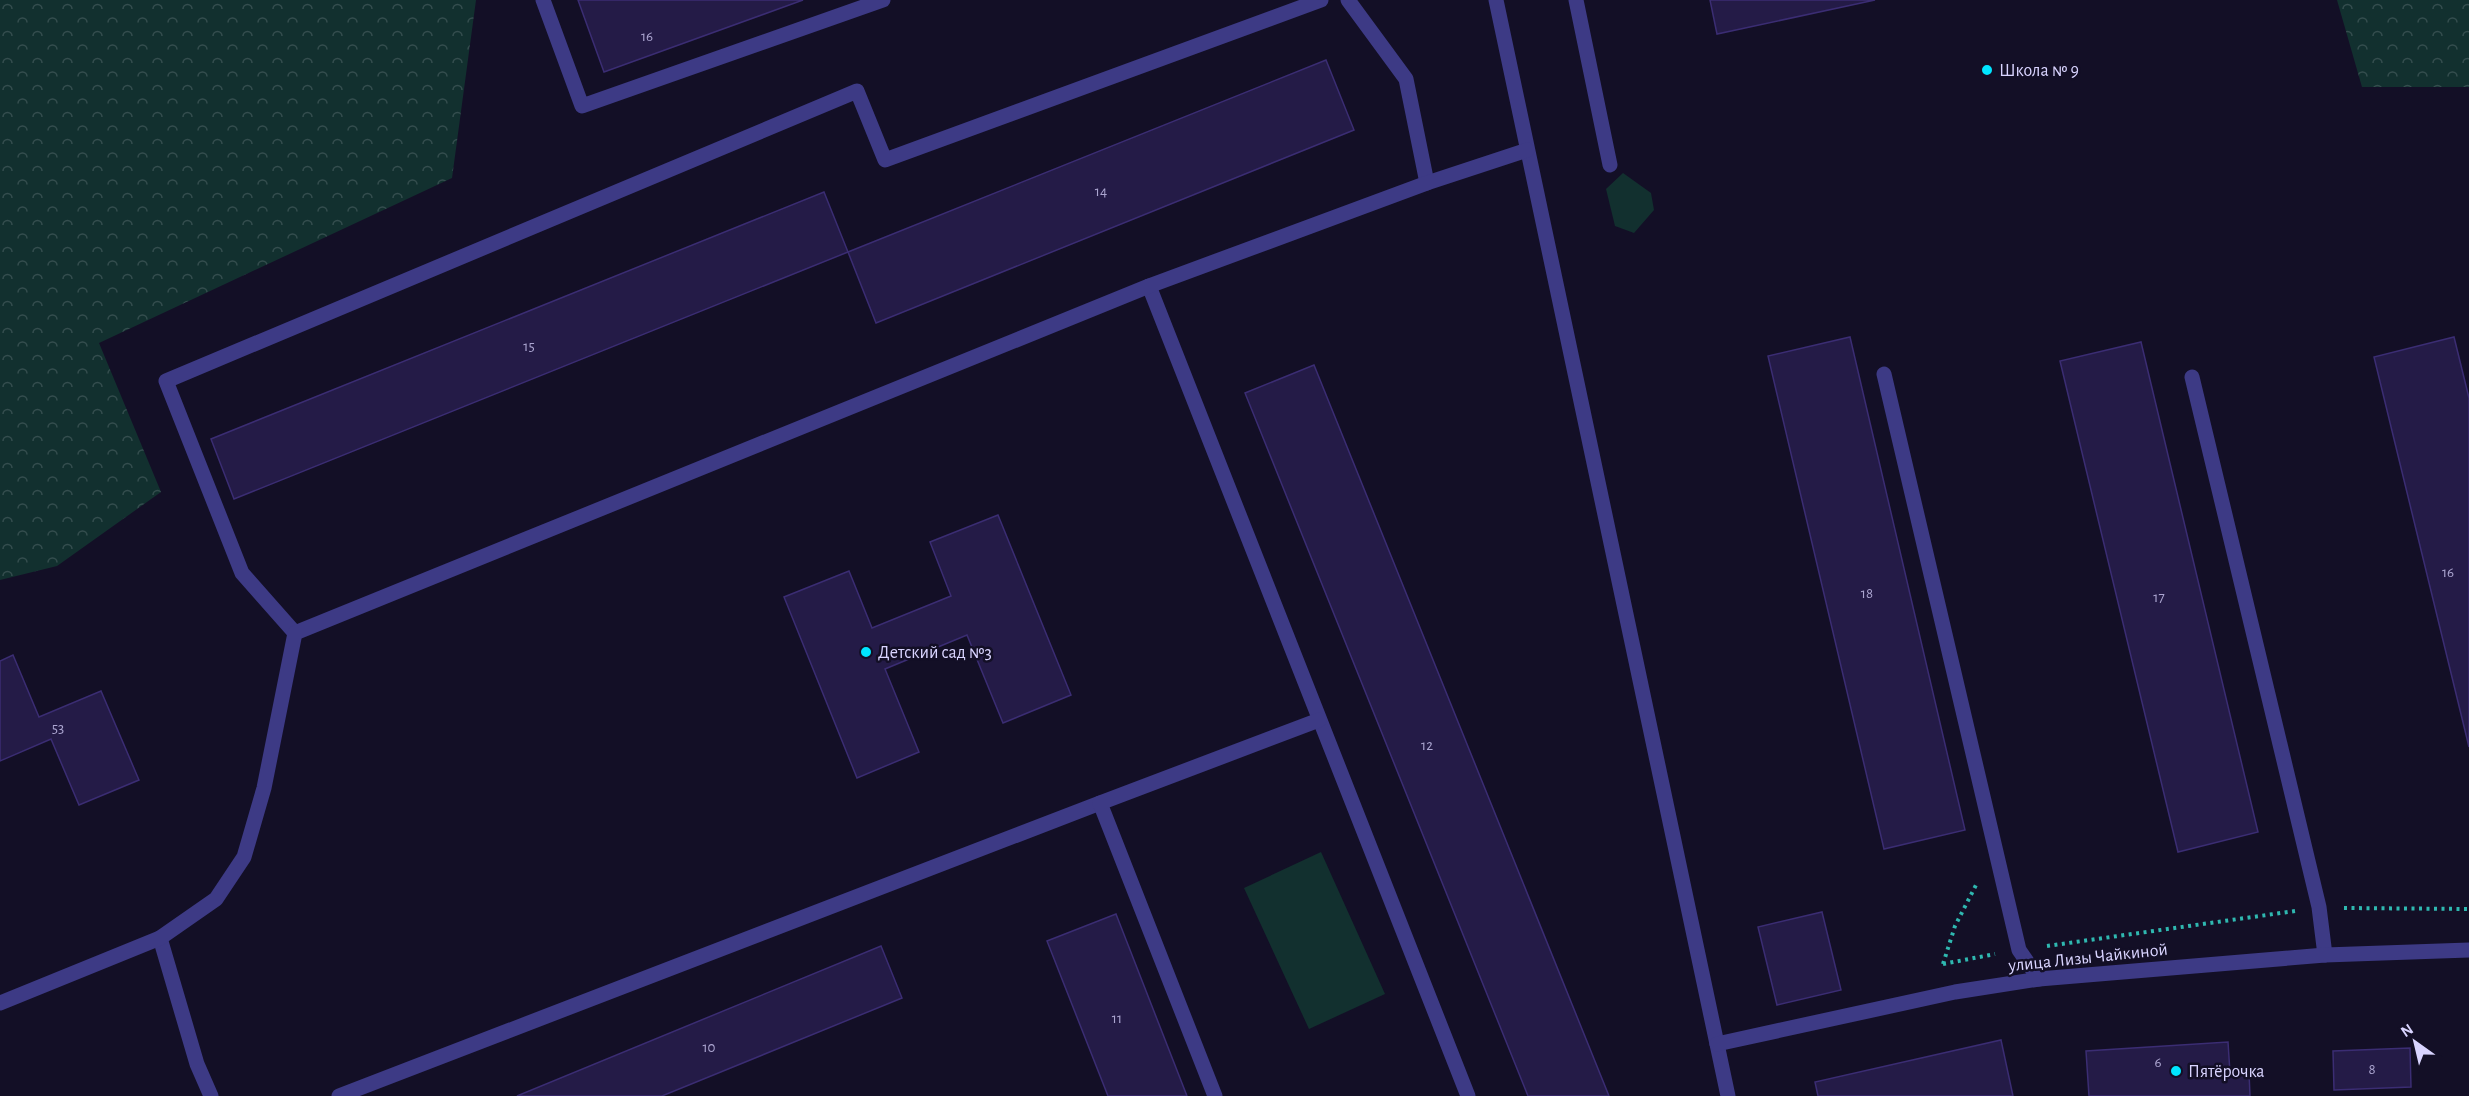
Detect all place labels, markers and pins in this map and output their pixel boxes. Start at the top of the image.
place label: Школа № 9 [1999,62,2079,80]
marker: Школа № 9 [1980,63,1994,77]
place label: Детский сад №3 [878,644,992,662]
marker: Детский сад №3 [859,645,873,659]
place label: Пятёрочка [2188,1063,2265,1081]
marker: Пятёрочка [2169,1064,2183,1078]

